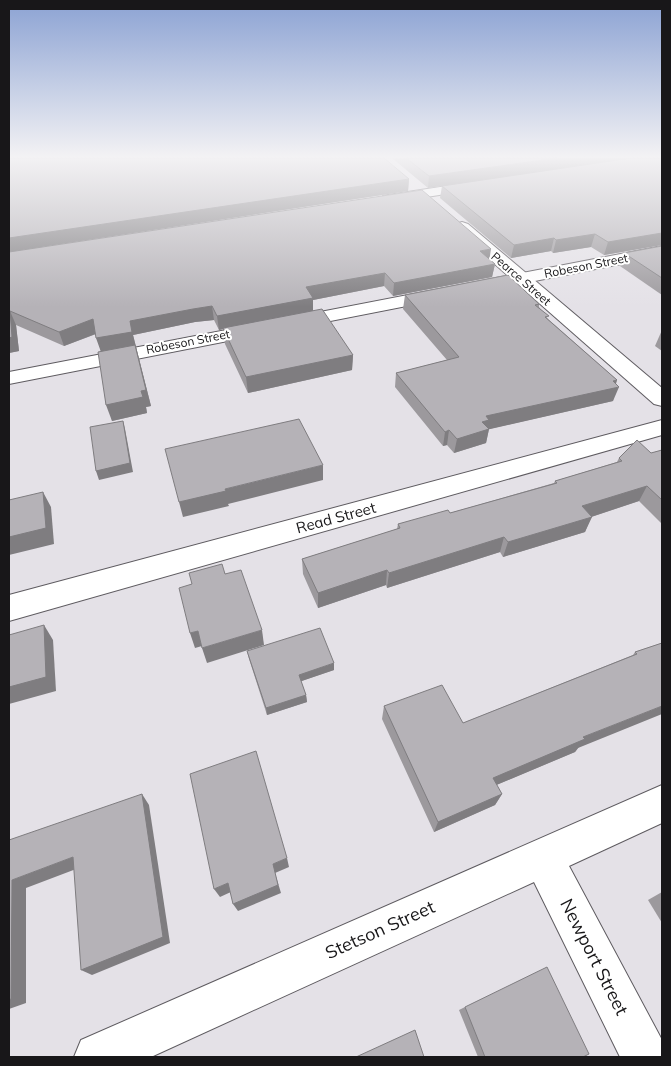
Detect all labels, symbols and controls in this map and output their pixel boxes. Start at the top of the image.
street label: Pearce Street [488,249,554,309]
street label: Robeson Street [543,250,629,281]
street label: Robeson Street [145,326,231,357]
street label: Read Street [294,498,378,537]
street label: Stetson Street [321,895,438,964]
street label: Newport Street [555,895,634,1019]

